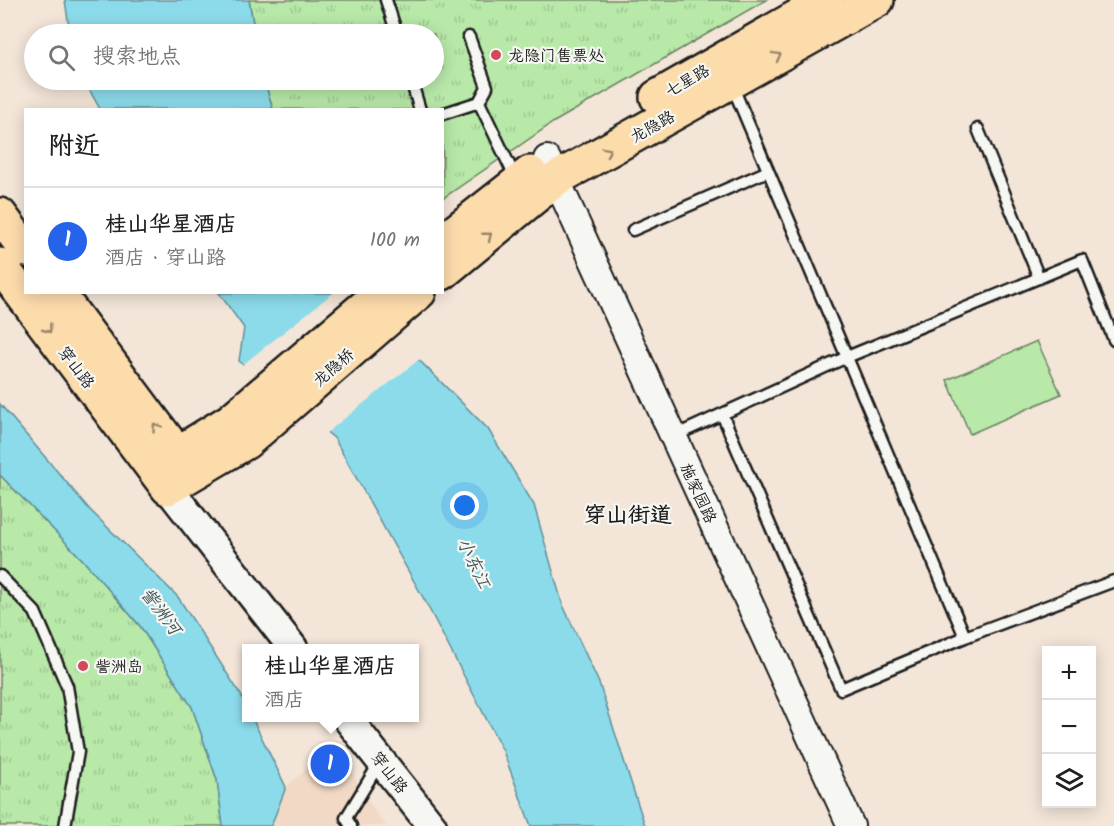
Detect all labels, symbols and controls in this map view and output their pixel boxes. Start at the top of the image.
search box [24,24,444,90]
text: 搜索地点 [93,40,181,75]
icon: search [45,41,78,74]
place label: 龙隐门售票处 [508,44,605,69]
marker: 龙隐门售票处 [489,48,503,62]
one-way arrow [771,52,782,63]
street label: 七星路 [661,58,715,104]
street label: 龙隐路 [626,105,680,150]
text: 附近 [48,126,100,168]
one-way arrow [601,147,611,158]
text: 桂山华星酒店 [105,208,237,243]
text: 1 [64,225,71,257]
text: 100 m [370,225,420,257]
one-way arrow [481,232,492,243]
text: 酒店 · 穿山路 [105,243,226,275]
one-way arrow [41,322,52,333]
street label: 穿山路 [51,341,100,395]
street label: 龙隐桥 [308,343,360,393]
one-way arrow [152,422,163,433]
street label: 施家园路 [673,459,722,528]
your location [450,491,479,520]
district label: 穿山街道 [584,499,672,534]
water label: 小东江 [448,533,498,595]
water label: 訾洲河 [132,582,189,645]
popup [242,644,419,722]
map controls [1042,646,1096,808]
button: + [1042,646,1096,700]
text: 桂山华星酒店 [264,650,397,685]
place label: 訾洲岛 [95,655,143,680]
marker: 訾洲岛 [76,659,90,673]
text: 酒店 [264,685,304,717]
button: − [1042,700,1096,754]
pin: 1 [310,742,350,786]
street label: 穿山路 [364,746,413,800]
button: layers [1042,754,1096,808]

